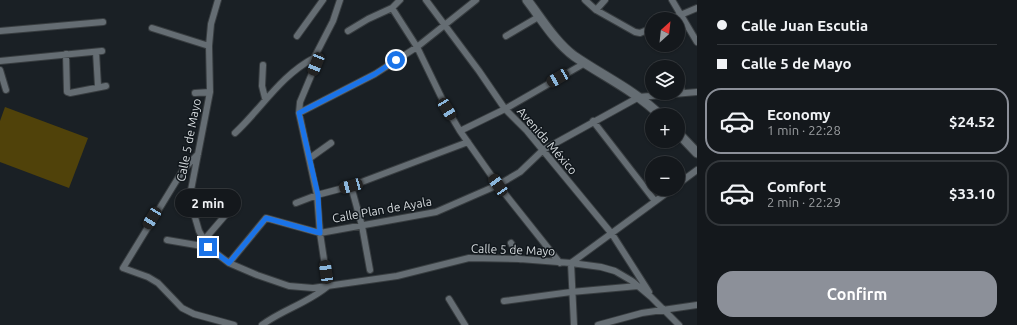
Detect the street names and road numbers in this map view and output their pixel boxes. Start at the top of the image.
street label: Calle 5 de Mayo [174,97,203,183]
street label: Avenida México [515,105,580,177]
street label: Calle Plan de Ayala [331,194,433,225]
street label: Calle 5 de Mayo [471,242,555,257]

